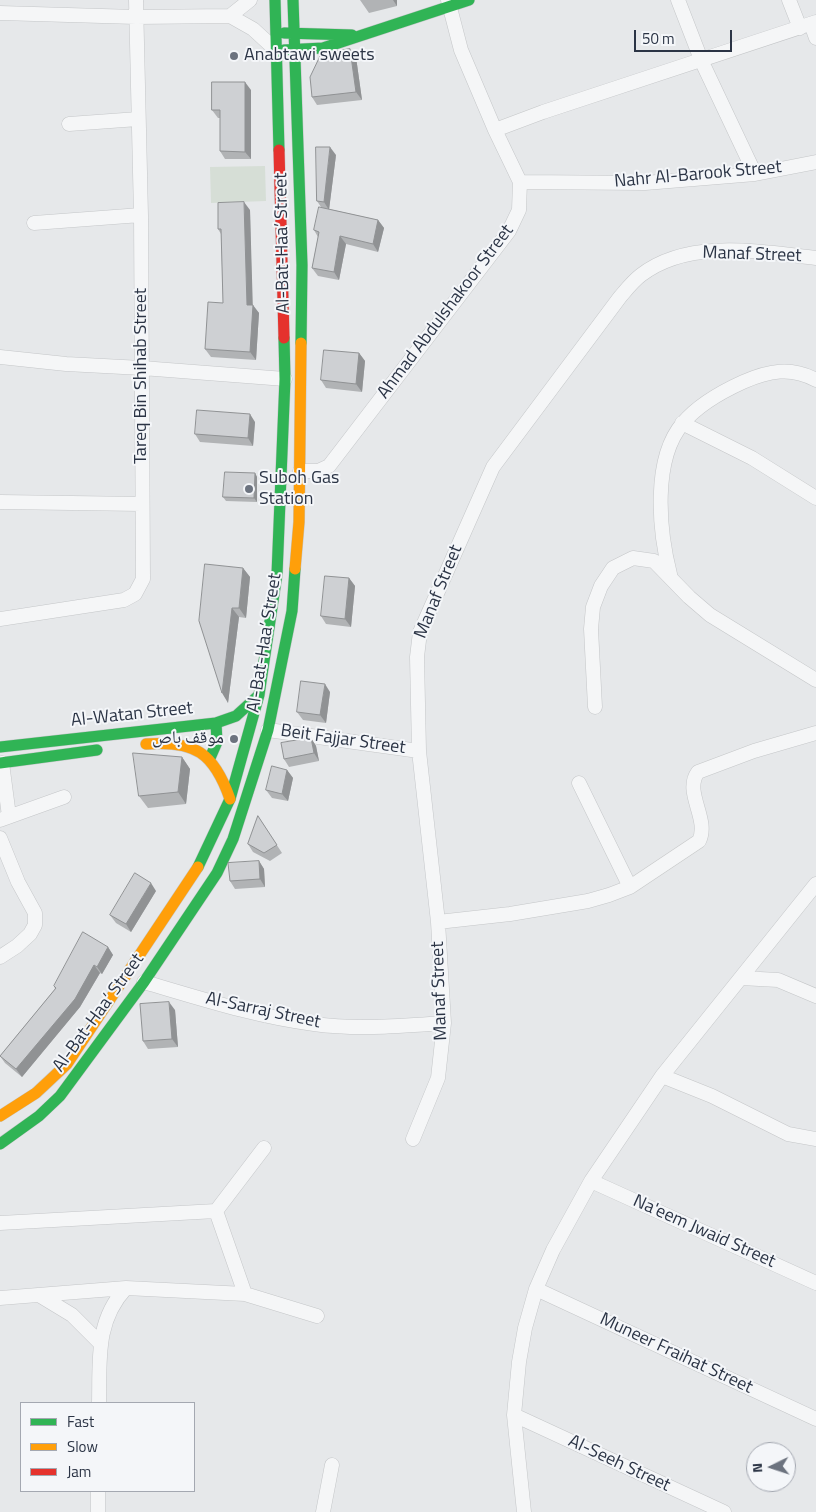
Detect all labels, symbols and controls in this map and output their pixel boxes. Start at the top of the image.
scale bar [636,20,734,52]
text: 50 m [642,27,675,50]
place label: Anabtawi sweets [244,45,375,67]
marker: Anabtawi sweets [228,50,240,62]
street label: Nahr Al-Barook Street [613,157,783,193]
street label: Al-Bat-Haa’ Street [271,172,295,314]
street label: Ahmad Abdulshakoor Street [373,221,519,403]
street label: Manaf Street [702,242,802,268]
street label: Tareq Bin Shihab Street [131,288,153,464]
place label: Suboh Gas Station [259,468,339,510]
marker: Suboh Gas Station [243,483,255,495]
street label: Manaf Street [410,542,468,642]
street label: Al-Bat-Haa’ Street [243,572,287,714]
street label: Al-Watan Street [70,698,194,732]
street label: Beit Fajjar Street [279,721,407,759]
place label: موقف باص [152,728,224,750]
marker: موقف باص [228,733,240,745]
street label: Manaf Street [427,941,453,1041]
street label: Al-Bat-Haa’ Street [49,950,149,1076]
street label: Al-Sarraj Street [204,988,322,1034]
street label: Na'eem Jwaid Street [630,1191,778,1273]
street label: Muneer Fraihat Street [596,1309,756,1399]
legend [20,1402,195,1492]
text: Fast [67,1410,94,1433]
street label: Al-Seeh Street [564,1431,674,1497]
text: Slow [67,1435,98,1458]
north arrow [746,1442,796,1492]
text: Jam [67,1460,91,1483]
text: N [746,1462,767,1474]

